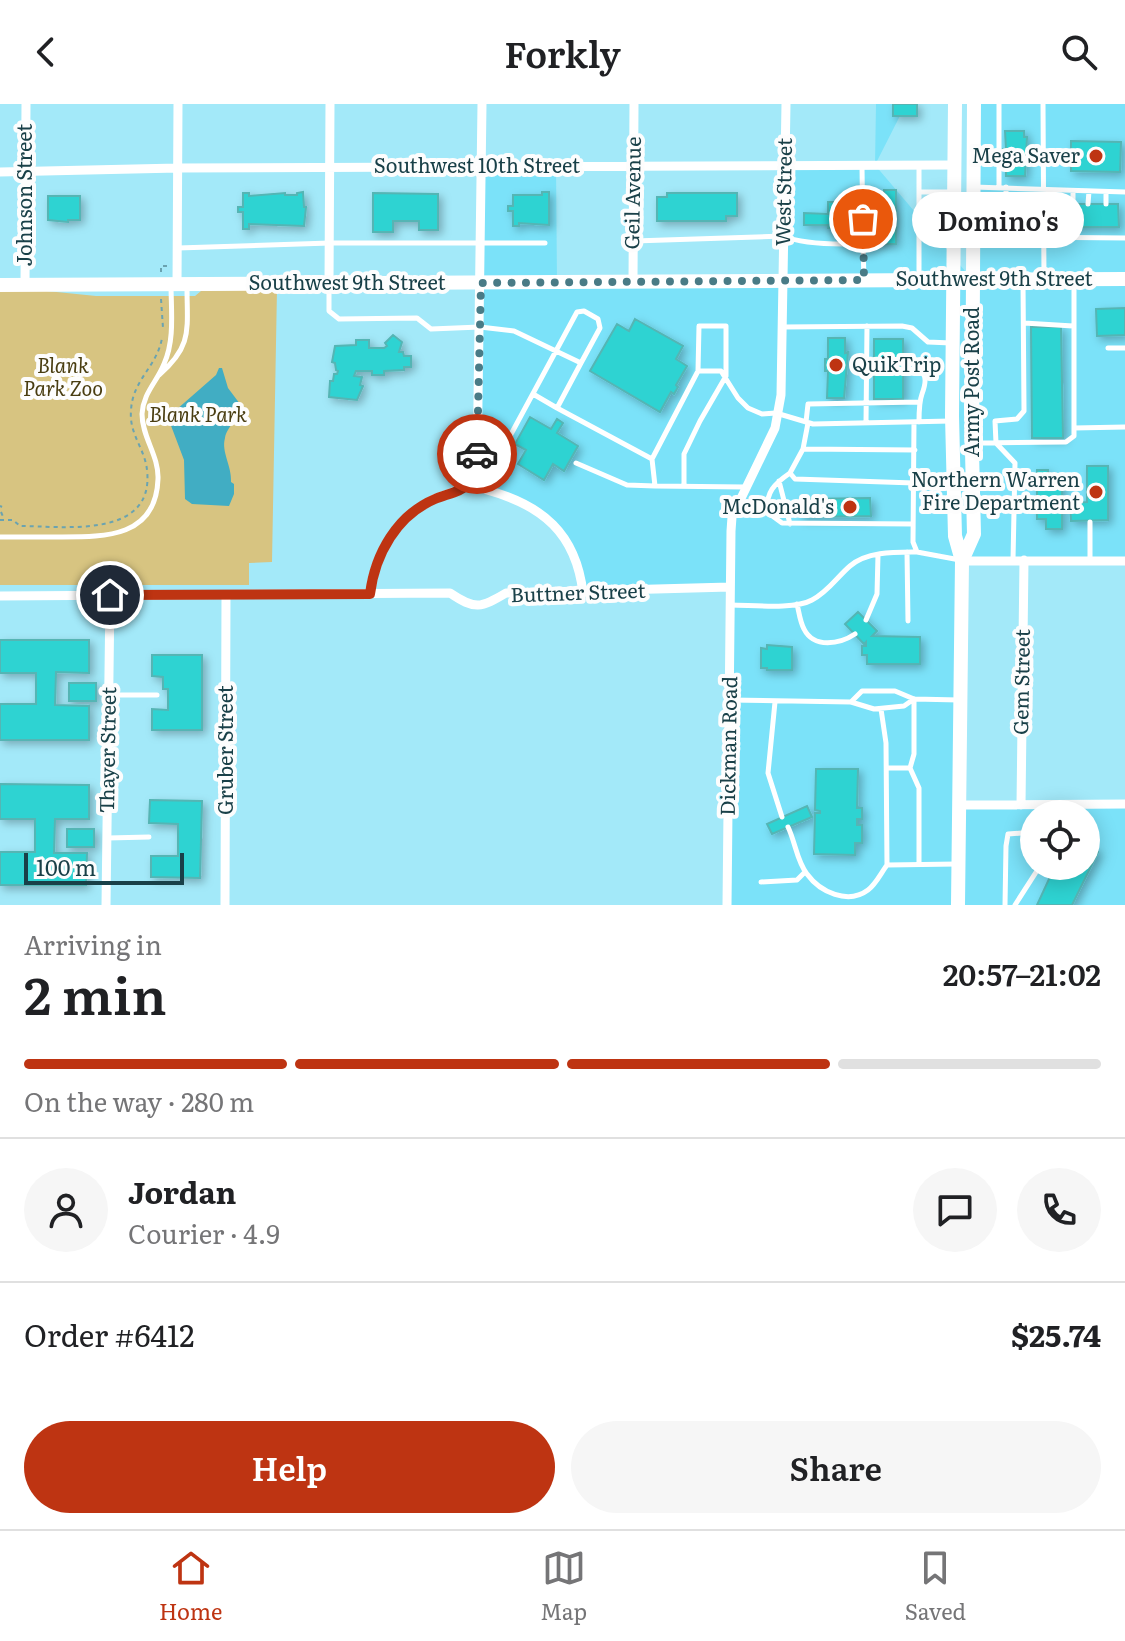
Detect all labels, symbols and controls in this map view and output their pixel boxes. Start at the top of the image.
text: Forkly [504,26,621,79]
icon: back [24,30,68,74]
icon: search [1057,30,1101,74]
street label: Johnson Street [8,124,38,266]
street label: Geil Avenue [615,136,647,250]
street label: West Street [766,138,798,246]
place label: Mega Saver [972,139,1081,169]
marker: Mega Saver [1087,147,1105,165]
street label: Southwest 10th Street [374,149,580,179]
pin [829,185,897,253]
callout: Domino's [911,191,1083,247]
icon: bag [841,197,885,241]
text: Domino's [937,200,1059,239]
street label: Southwest 9th Street [895,262,1093,292]
street label: Southwest 9th Street [248,266,446,296]
street label: Army Post Road [955,307,985,457]
place label: QuikTrip [852,348,941,378]
park label: Blank Park Zoo [23,349,103,402]
marker: QuikTrip [827,356,845,374]
park label: Blank Park [149,398,247,428]
courier [437,414,517,494]
icon: car [455,432,499,476]
place label: Northern Warren Fire Department [911,463,1080,516]
marker: Northern Warren Fire Department [1087,483,1105,501]
place label: McDonald's [722,490,834,520]
marker: McDonald's [841,498,859,516]
pin [76,561,144,629]
icon: home [88,573,132,617]
street label: Buttner Street [510,574,646,608]
street label: Gem Street [1004,629,1036,735]
street label: Dickman Road [711,676,743,816]
street label: Gruber Street [209,685,239,815]
street label: Thayer Street [90,687,122,813]
map controls [1020,800,1100,880]
button: locate [1020,800,1100,880]
scale bar [24,849,184,885]
text: 100 m [36,850,96,883]
text: Arriving in [24,924,162,963]
text: 20:57–21:02 [943,951,1101,995]
text: 2 min [24,954,167,1031]
text: On the way · 280 m [24,1081,254,1120]
button: person [24,1168,108,1252]
button: chat [913,1168,997,1252]
button: phone [1017,1168,1101,1252]
text: Jordan [128,1169,236,1213]
text: Courier · 4.9 [128,1213,280,1252]
text: Order #6412 [24,1312,195,1356]
text: $25.74 [1011,1312,1101,1356]
button: Help [24,1421,555,1513]
button: Share [571,1421,1101,1513]
tab: Home [159,1546,222,1627]
tab: Map [540,1546,587,1627]
tab: Saved [905,1546,966,1627]

